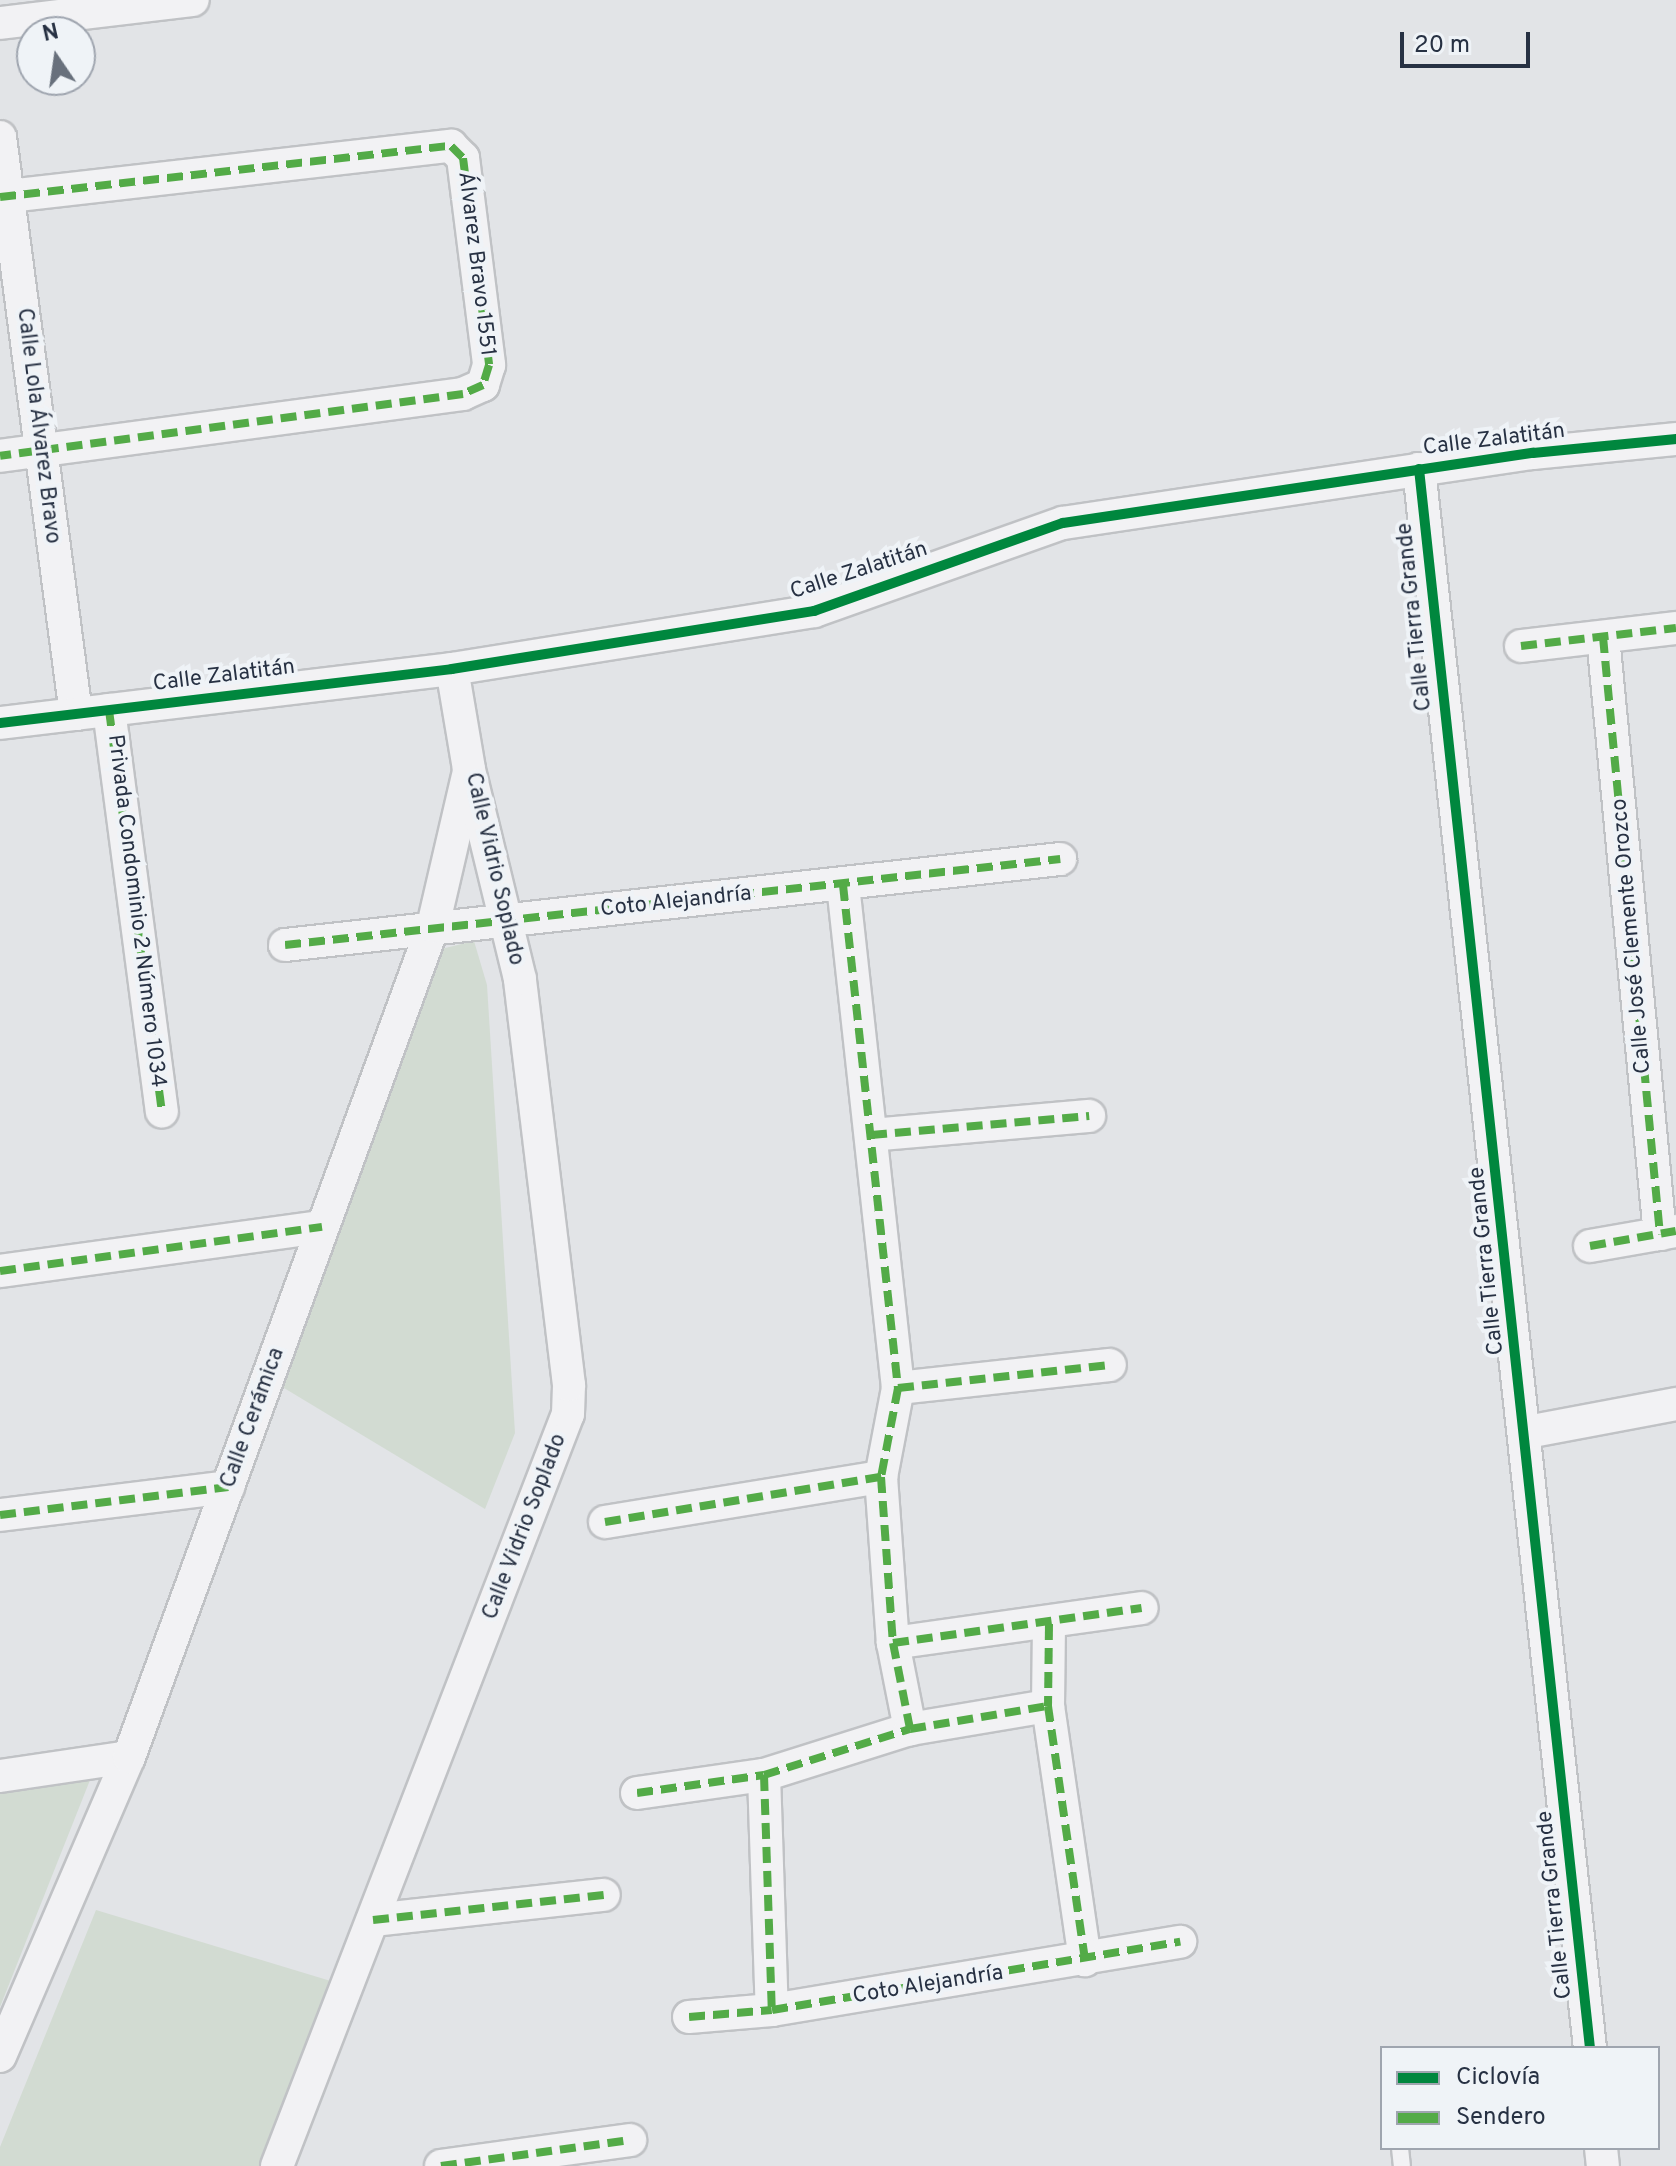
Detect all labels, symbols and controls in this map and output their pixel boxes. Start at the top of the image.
north arrow [16,16,96,96]
scale bar [1404,16,1534,66]
text: N [40,19,62,49]
text: 20 m [1414,31,1470,61]
street label: Álvarez Bravo 1551 [452,170,500,358]
street label: Calle Lola Álvarez Bravo [10,306,66,546]
street label: Calle Zalatitán [1421,418,1567,462]
street label: Calle Tierra Grande [1392,521,1438,713]
street label: Calle Zalatitán [787,536,931,606]
street label: Calle Zalatitán [151,654,297,698]
street label: Privada Condominio 2 Número 1034 [101,733,171,1089]
street label: Calle Vidrio Soplado [459,770,529,968]
street label: Calle José Clemente Orozco [1607,797,1657,1075]
street label: Coto Alejandría [599,881,753,923]
street label: Calle Tierra Grande [1464,1165,1510,1357]
street label: Calle Cerámica [215,1344,291,1492]
street label: Calle Vidrio Soplado [477,1430,573,1624]
street label: Calle Tierra Grande [1532,1809,1578,2001]
street label: Coto Alejandría [851,1960,1005,2010]
legend [1380,2046,1660,2150]
text: Ciclovía [1456,2063,1540,2093]
text: Sendero [1456,2103,1546,2133]

